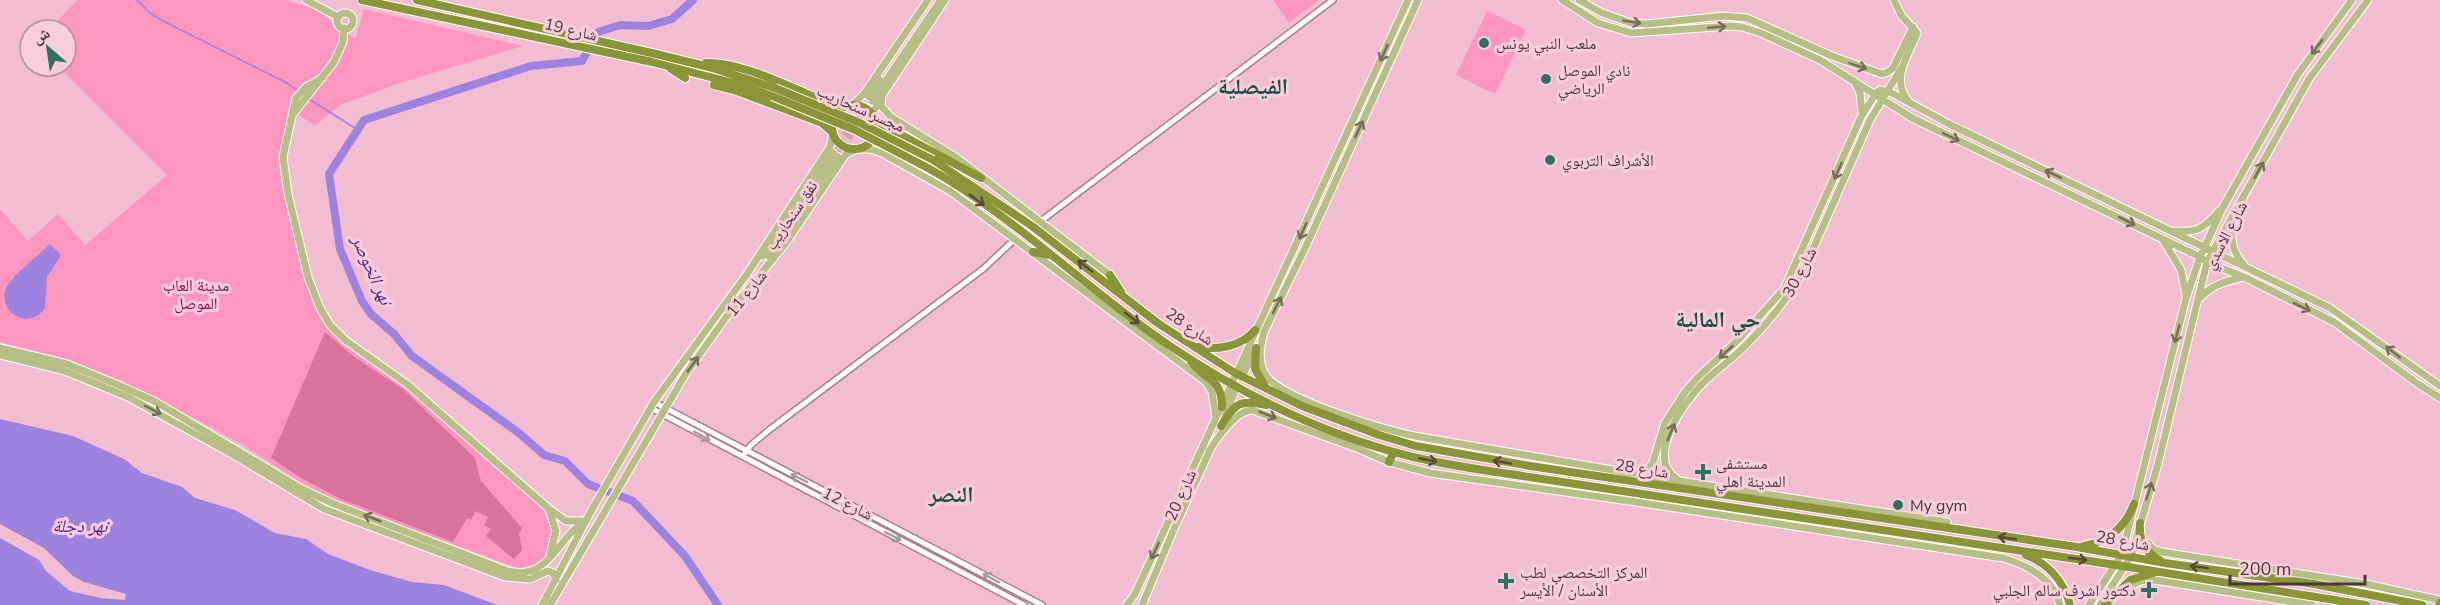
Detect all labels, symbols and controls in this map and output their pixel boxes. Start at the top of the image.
street label: شارع 19 [542,13,599,47]
one-way arrow [1622,17,1641,28]
north arrow [18,18,78,78]
one-way arrow [1706,21,1726,32]
text: ش [28,22,54,49]
place label: ملعب النبي يونس [1496,33,1596,56]
marker: ملعب النبي يونس [1477,36,1491,50]
one-way arrow [2311,38,2323,54]
one-way arrow [1377,44,1389,62]
place label: نادي الموصل الرياضي [1558,60,1630,101]
one-way arrow [1848,61,1867,72]
district label: الفيصلية [1218,72,1288,102]
marker: نادي الموصل الرياضي [1539,72,1553,86]
street label: مجسر سنحاريب [813,80,908,138]
one-way arrow [1354,120,1366,138]
one-way arrow [1942,132,1960,143]
place label: الأشراف التربوي [1562,150,1654,173]
marker: الأشراف التربوي [1543,153,1557,167]
one-way arrow [1831,161,1843,179]
one-way arrow [2253,162,2265,179]
one-way arrow [2045,168,2063,180]
street label: نفق سنحاريب [760,176,823,255]
one-way arrow [969,194,985,206]
street label: شارع الاسدي [2199,197,2254,274]
one-way arrow [2118,216,2136,227]
one-way arrow [1297,221,1308,239]
water label: نهر الخوصر [345,230,399,311]
street label: شارع 30 [1778,244,1822,301]
one-way arrow [1077,260,1093,273]
street label: شارع 11 [721,266,772,321]
park label: مدينة العاب الموصل [163,275,229,315]
one-way arrow [1272,297,1283,315]
one-way arrow [2293,301,2311,313]
street label: شارع 28 [1161,303,1218,351]
district label: حي المالية [1676,305,1760,336]
one-way arrow [1124,312,1140,324]
one-way arrow [2171,324,2183,343]
one-way arrow [1718,345,1733,359]
one-way arrow [2385,345,2401,358]
one-way arrow [687,357,699,373]
one-way arrow [144,404,161,416]
one-way arrow [1259,410,1277,421]
one-way arrow [1666,423,1677,441]
one-way arrow [693,430,710,442]
place label: مستشفى المدينة اهلي [1716,453,1786,494]
street label: شارع 28 [1614,454,1670,484]
one-way arrow [1418,455,1438,466]
one-way arrow [1493,456,1513,467]
marker: مستشفى المدينة اهلي [1694,463,1712,481]
street label: شارع 20 [1160,466,1202,524]
one-way arrow [790,472,808,484]
district label: النصر [928,480,973,510]
street label: شارع 12 [819,482,876,526]
one-way arrow [2144,482,2155,501]
place label: My gym [1910,495,1967,517]
marker: My gym [1891,498,1905,512]
one-way arrow [363,512,381,523]
water label: نهر دجلة [52,514,111,538]
street label: شارع 28 [2094,525,2151,556]
one-way arrow [884,531,902,542]
one-way arrow [1997,532,2017,543]
one-way arrow [1148,541,1160,559]
scale bar [2230,548,2365,586]
one-way arrow [2067,554,2087,565]
text: 200 m [2239,557,2291,581]
place label: المركز التخصصي لطب الأسنان / الأيسر [1519,562,1648,602]
one-way arrow [2190,562,2210,573]
one-way arrow [982,572,1000,583]
marker: المركز التخصصي لطب الأسنان / الأيسر [1497,572,1515,590]
place label: دكتور اشرف سالم الجلبي [1993,580,2136,603]
marker: دكتور اشرف سالم الجلبي [2140,581,2158,599]

